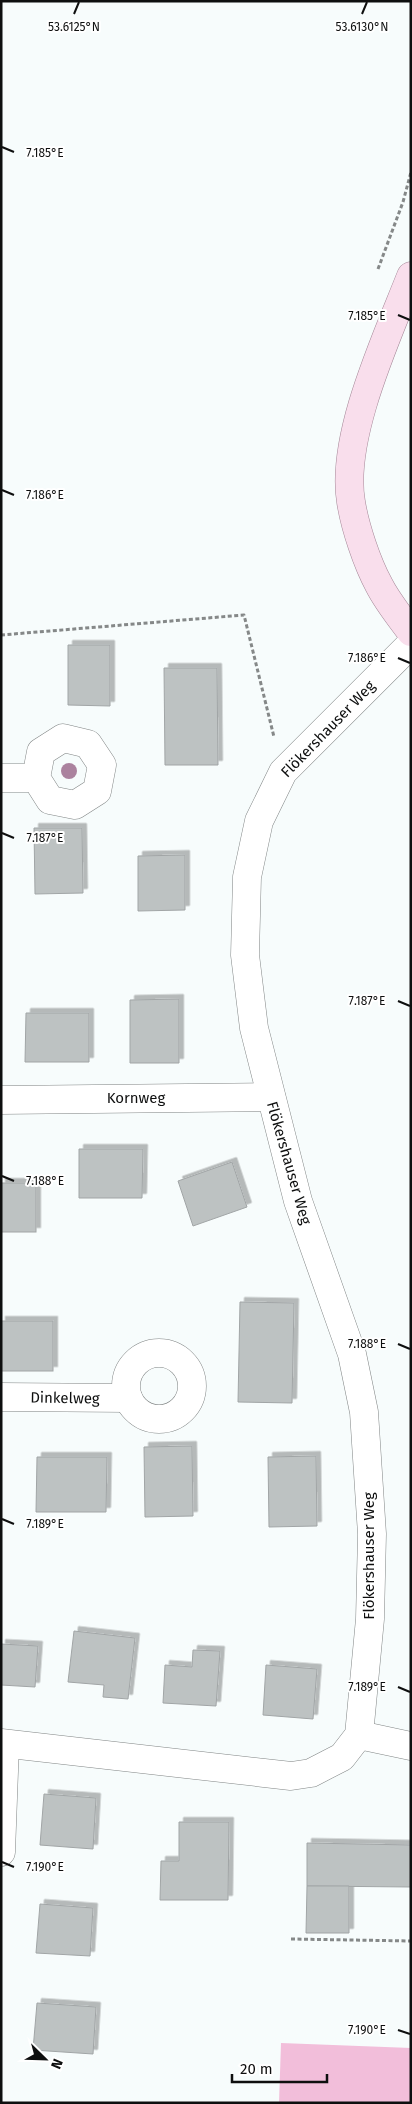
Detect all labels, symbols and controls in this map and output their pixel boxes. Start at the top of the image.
text: 53.6125°N [48,20,100,34]
text: 53.6130°N [336,20,388,34]
text: 7.185°E [26,146,64,160]
text: 7.185°E [348,309,386,323]
text: 7.186°E [26,488,64,502]
text: 7.186°E [348,651,386,665]
street label: Flökershauser Weg [277,677,379,781]
text: 7.187°E [27,831,63,845]
text: 7.187°E [349,994,385,1008]
street label: Kornweg [107,1089,166,1107]
street label: Flökershauser Weg [263,1099,315,1227]
text: 7.188°E [26,1174,64,1188]
text: 7.188°E [348,1337,386,1351]
street label: Dinkelweg [30,1388,100,1408]
street label: Flökershauser Weg [360,1492,378,1620]
text: 7.189°E [26,1517,64,1531]
text: 7.189°E [348,1680,386,1694]
text: 7.190°E [26,1860,64,1874]
text: 7.190°E [348,2023,386,2037]
north arrow [20,2034,70,2084]
scale bar [232,2052,327,2084]
text: N [47,2056,66,2071]
text: 20 m [240,2060,273,2078]

